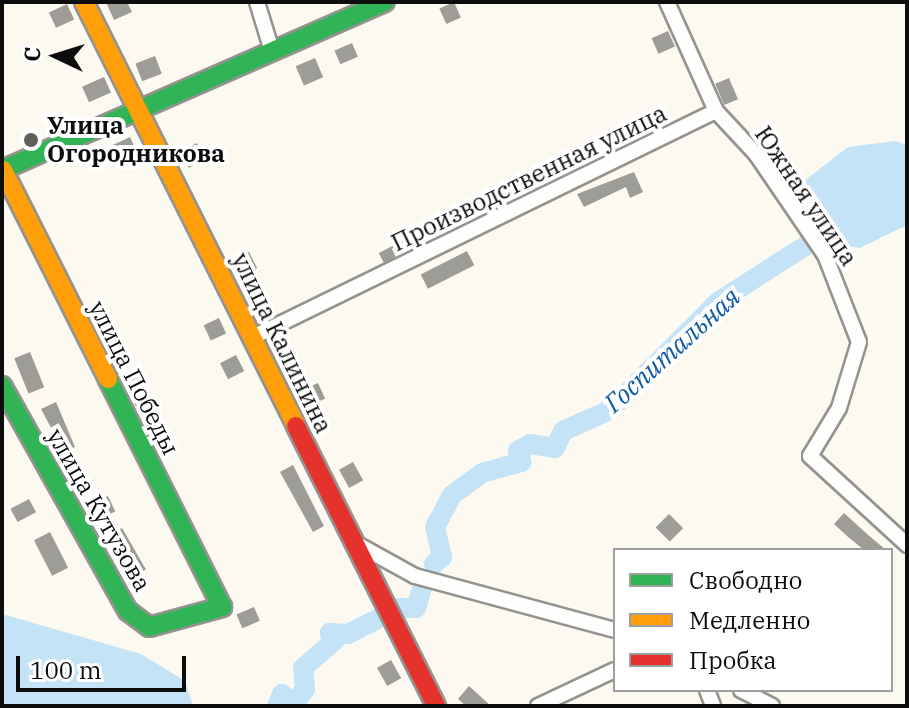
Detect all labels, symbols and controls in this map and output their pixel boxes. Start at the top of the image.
north arrow [16,16,96,96]
text: С [17,46,47,63]
street label: Производственная улица [387,99,671,257]
place label: Улица Огородникова [47,112,225,168]
street label: Южная улица [749,121,863,271]
marker: Улица Огородникова [22,131,40,149]
street label: улица Калинина [226,248,338,438]
water label: Госпитальная [598,281,746,419]
street label: улица Победы [83,296,185,460]
street label: улица Кутузова [41,424,157,596]
legend [613,548,893,692]
text: Свободно [689,564,802,596]
text: Медленно [689,604,810,636]
scale bar [20,640,190,690]
text: Пробка [689,644,777,676]
text: 100 m [30,654,102,686]

